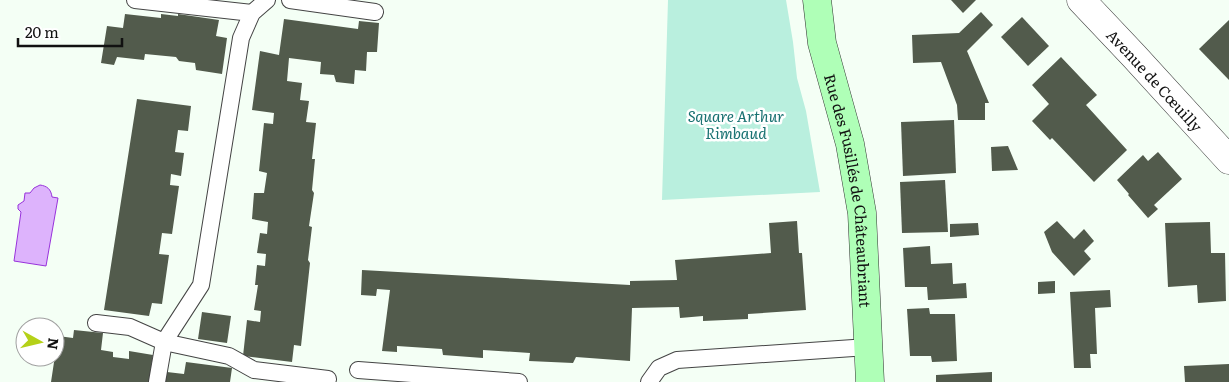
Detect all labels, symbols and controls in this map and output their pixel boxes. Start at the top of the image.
scale bar [18,15,121,47]
text: 20 m [25,20,59,43]
street label: Avenue de Cœuilly [1102,23,1209,136]
street label: Rue des Fusillés de Châteaubriant [819,71,878,308]
park label: Square Arthur Rimbaud [688,104,784,144]
north arrow [15,317,65,367]
text: N [43,337,65,351]

